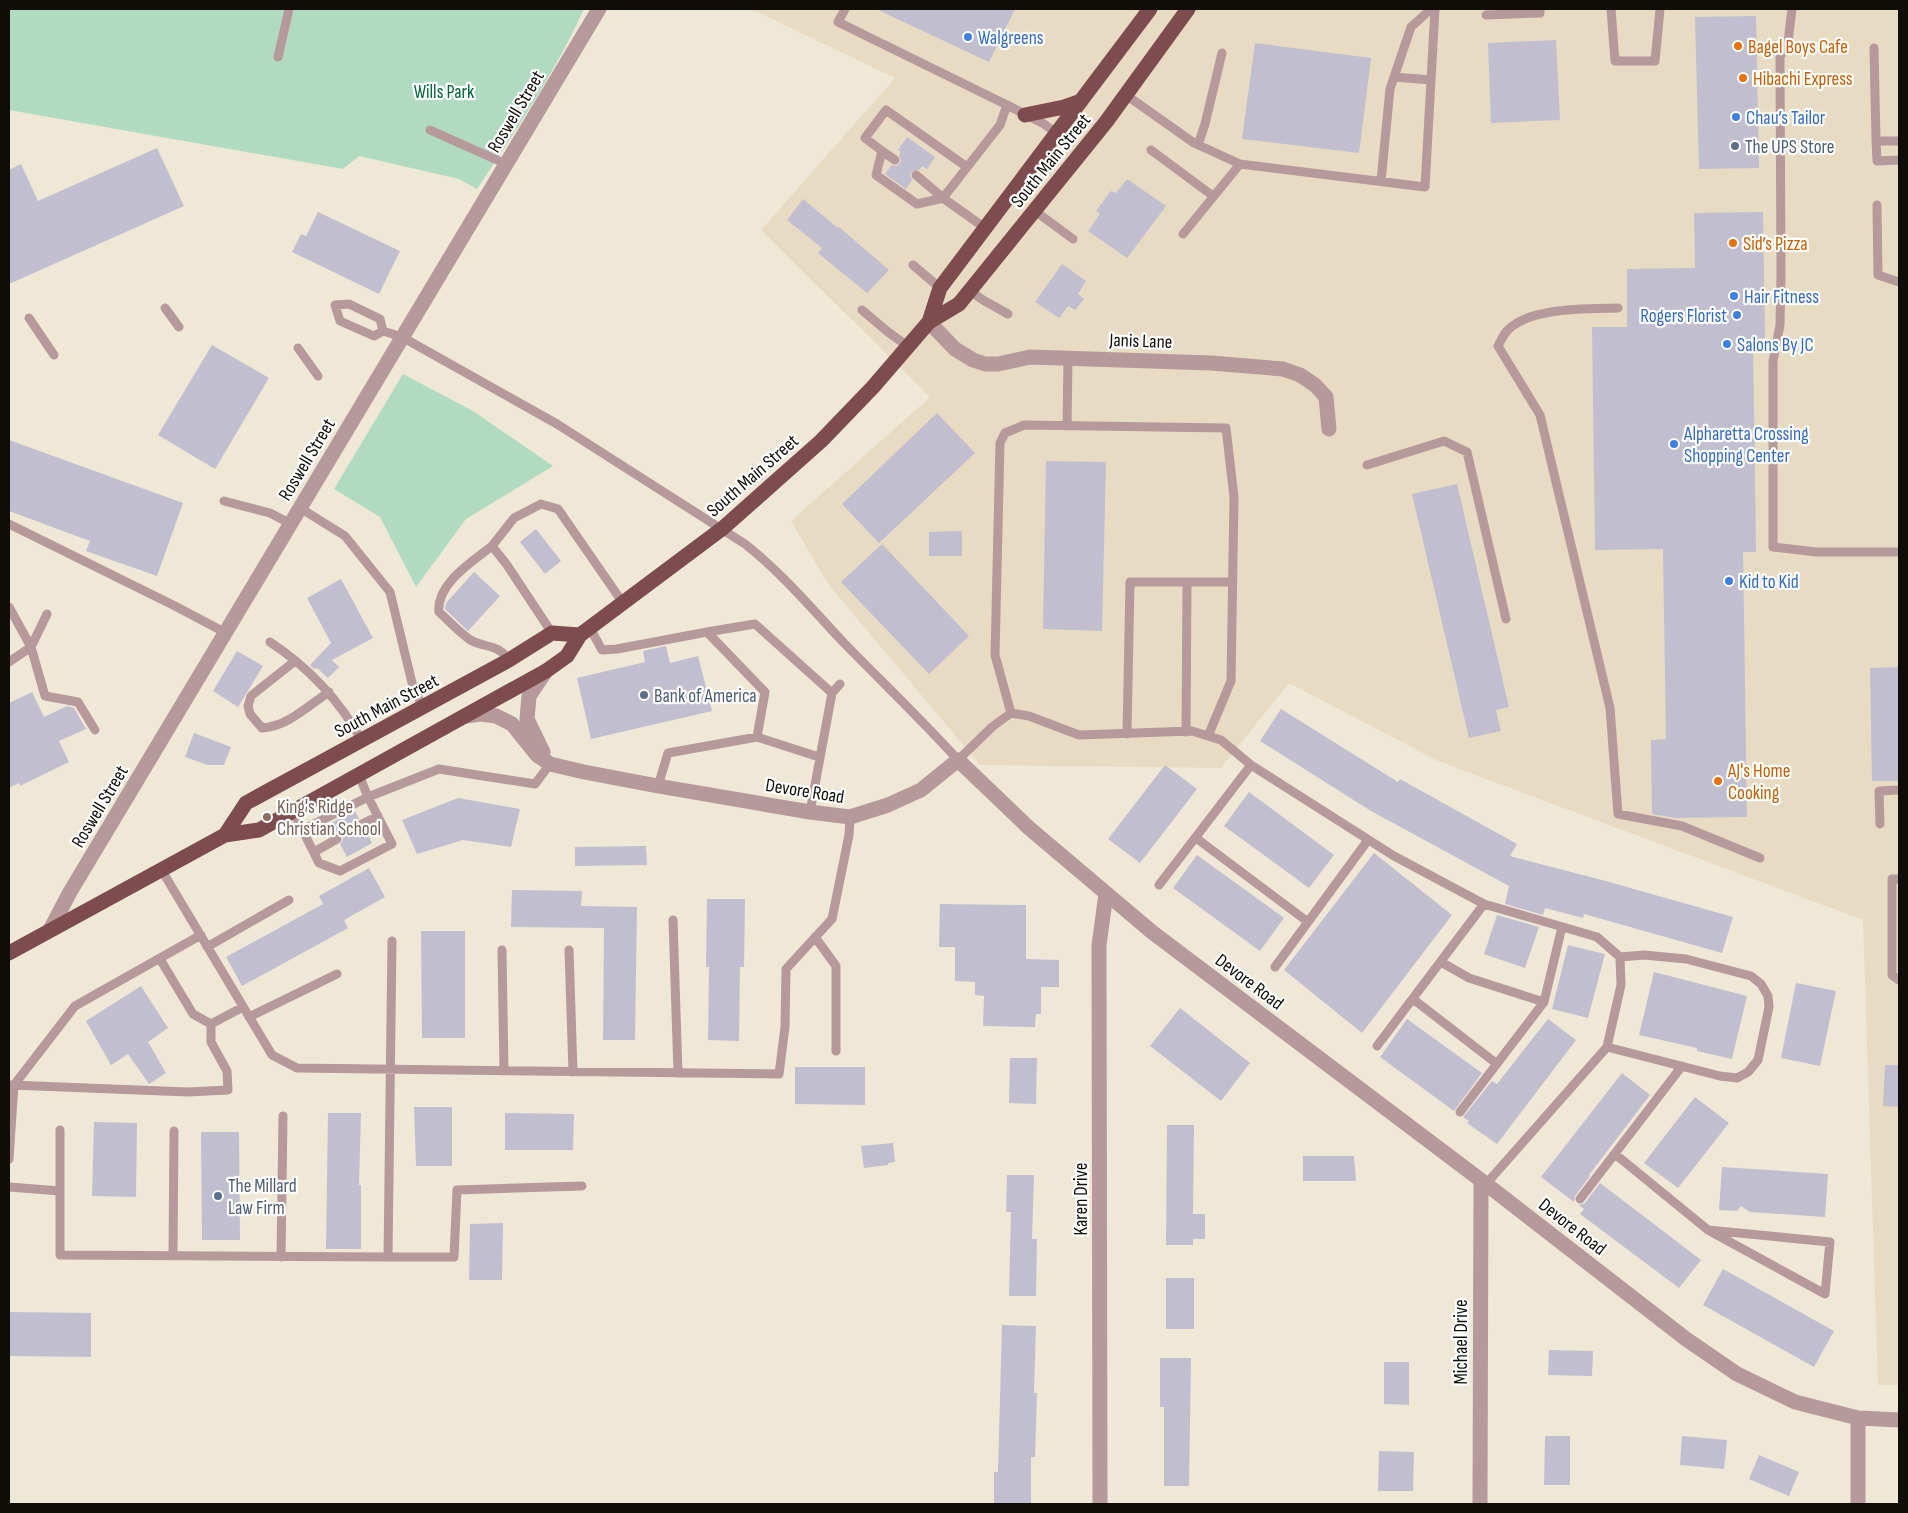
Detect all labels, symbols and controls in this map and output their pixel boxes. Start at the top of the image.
place label: Walgreens [978,27,1044,50]
marker: Walgreens [962,31,974,43]
place label: Bagel Boys Cafe [1748,36,1848,59]
marker: Bagel Boys Cafe [1732,40,1744,52]
street label: Roswell Street [483,66,550,157]
place label: Hibachi Express [1753,68,1853,91]
marker: Hibachi Express [1737,72,1749,84]
park label: Wills Park [414,81,475,104]
place label: Chau’s Tailor [1746,107,1826,130]
street label: South Main Street [1006,109,1096,213]
marker: Chau’s Tailor [1730,111,1742,123]
place label: The UPS Store [1745,136,1834,159]
marker: The UPS Store [1729,140,1741,152]
place label: Sid’s Pizza [1743,233,1808,256]
marker: Sid’s Pizza [1727,237,1739,249]
place label: Hair Fitness [1744,286,1819,309]
marker: Hair Fitness [1728,290,1740,302]
place label: Rogers Florist [1640,305,1727,328]
marker: Rogers Florist [1731,309,1743,321]
street label: Janis Lane [1108,329,1173,354]
place label: Salons By JC [1737,334,1814,357]
marker: Salons By JC [1721,338,1733,350]
street label: Roswell Street [274,414,341,505]
place label: Alpharetta Crossing Shopping Center [1683,423,1809,468]
street label: South Main Street [702,430,804,522]
marker: Alpharetta Crossing Shopping Center [1668,438,1680,450]
place label: Kid to Kid [1739,571,1799,594]
marker: Kid to Kid [1723,575,1735,587]
street label: South Main Street [331,669,443,743]
place label: Bank of America [654,685,757,708]
marker: Bank of America [638,689,650,701]
place label: AJ's Home Cooking [1727,760,1790,805]
street label: Roswell Street [67,761,134,852]
street label: Devore Road [764,774,846,809]
marker: AJ's Home Cooking [1712,775,1724,787]
place label: King's Ridge Christian School [277,796,381,841]
marker: King's Ridge Christian School [261,811,273,823]
street label: Devore Road [1210,949,1288,1015]
street label: Karen Drive [1070,1163,1093,1235]
place label: The Millard Law Firm [228,1175,297,1220]
marker: The Millard Law Firm [212,1190,224,1202]
street label: Devore Road [1534,1194,1610,1261]
street label: Michael Drive [1450,1299,1473,1385]

